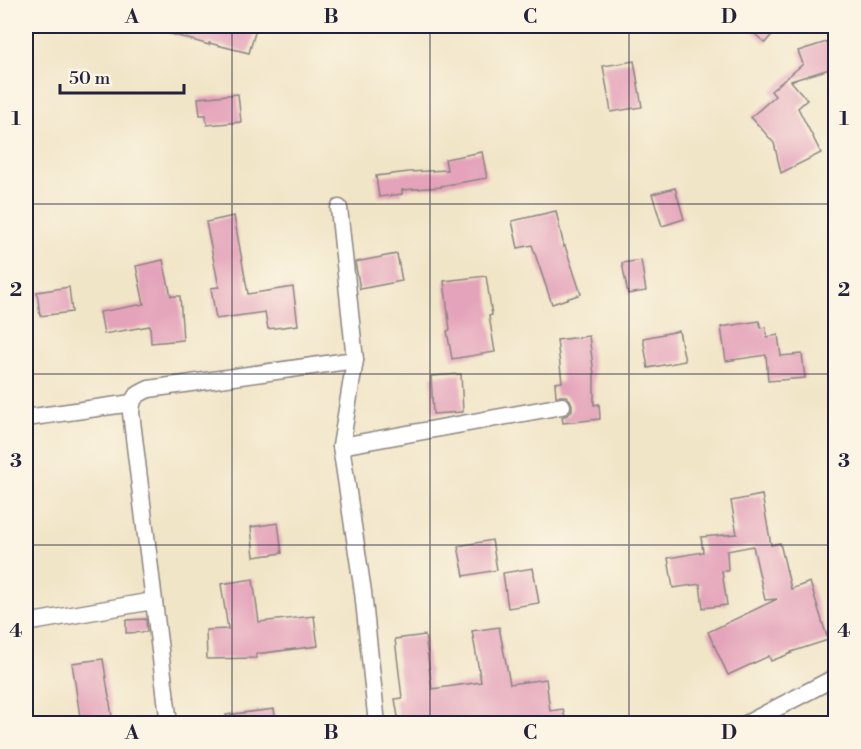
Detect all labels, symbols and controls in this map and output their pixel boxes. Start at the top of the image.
text: A [124,5,140,30]
text: B [323,5,339,30]
text: C [523,5,537,30]
text: D [721,5,737,30]
scale bar [60,57,184,95]
text: 50 m [69,67,111,90]
text: 1 [11,107,21,132]
text: 1 [839,107,849,132]
text: 2 [10,278,22,303]
text: 2 [838,278,850,303]
text: 3 [10,449,22,474]
text: 3 [838,449,850,474]
text: 4 [9,619,23,644]
text: 4 [837,619,851,644]
text: A [124,721,140,746]
text: B [323,721,339,746]
text: C [523,721,537,746]
text: D [721,721,737,746]

